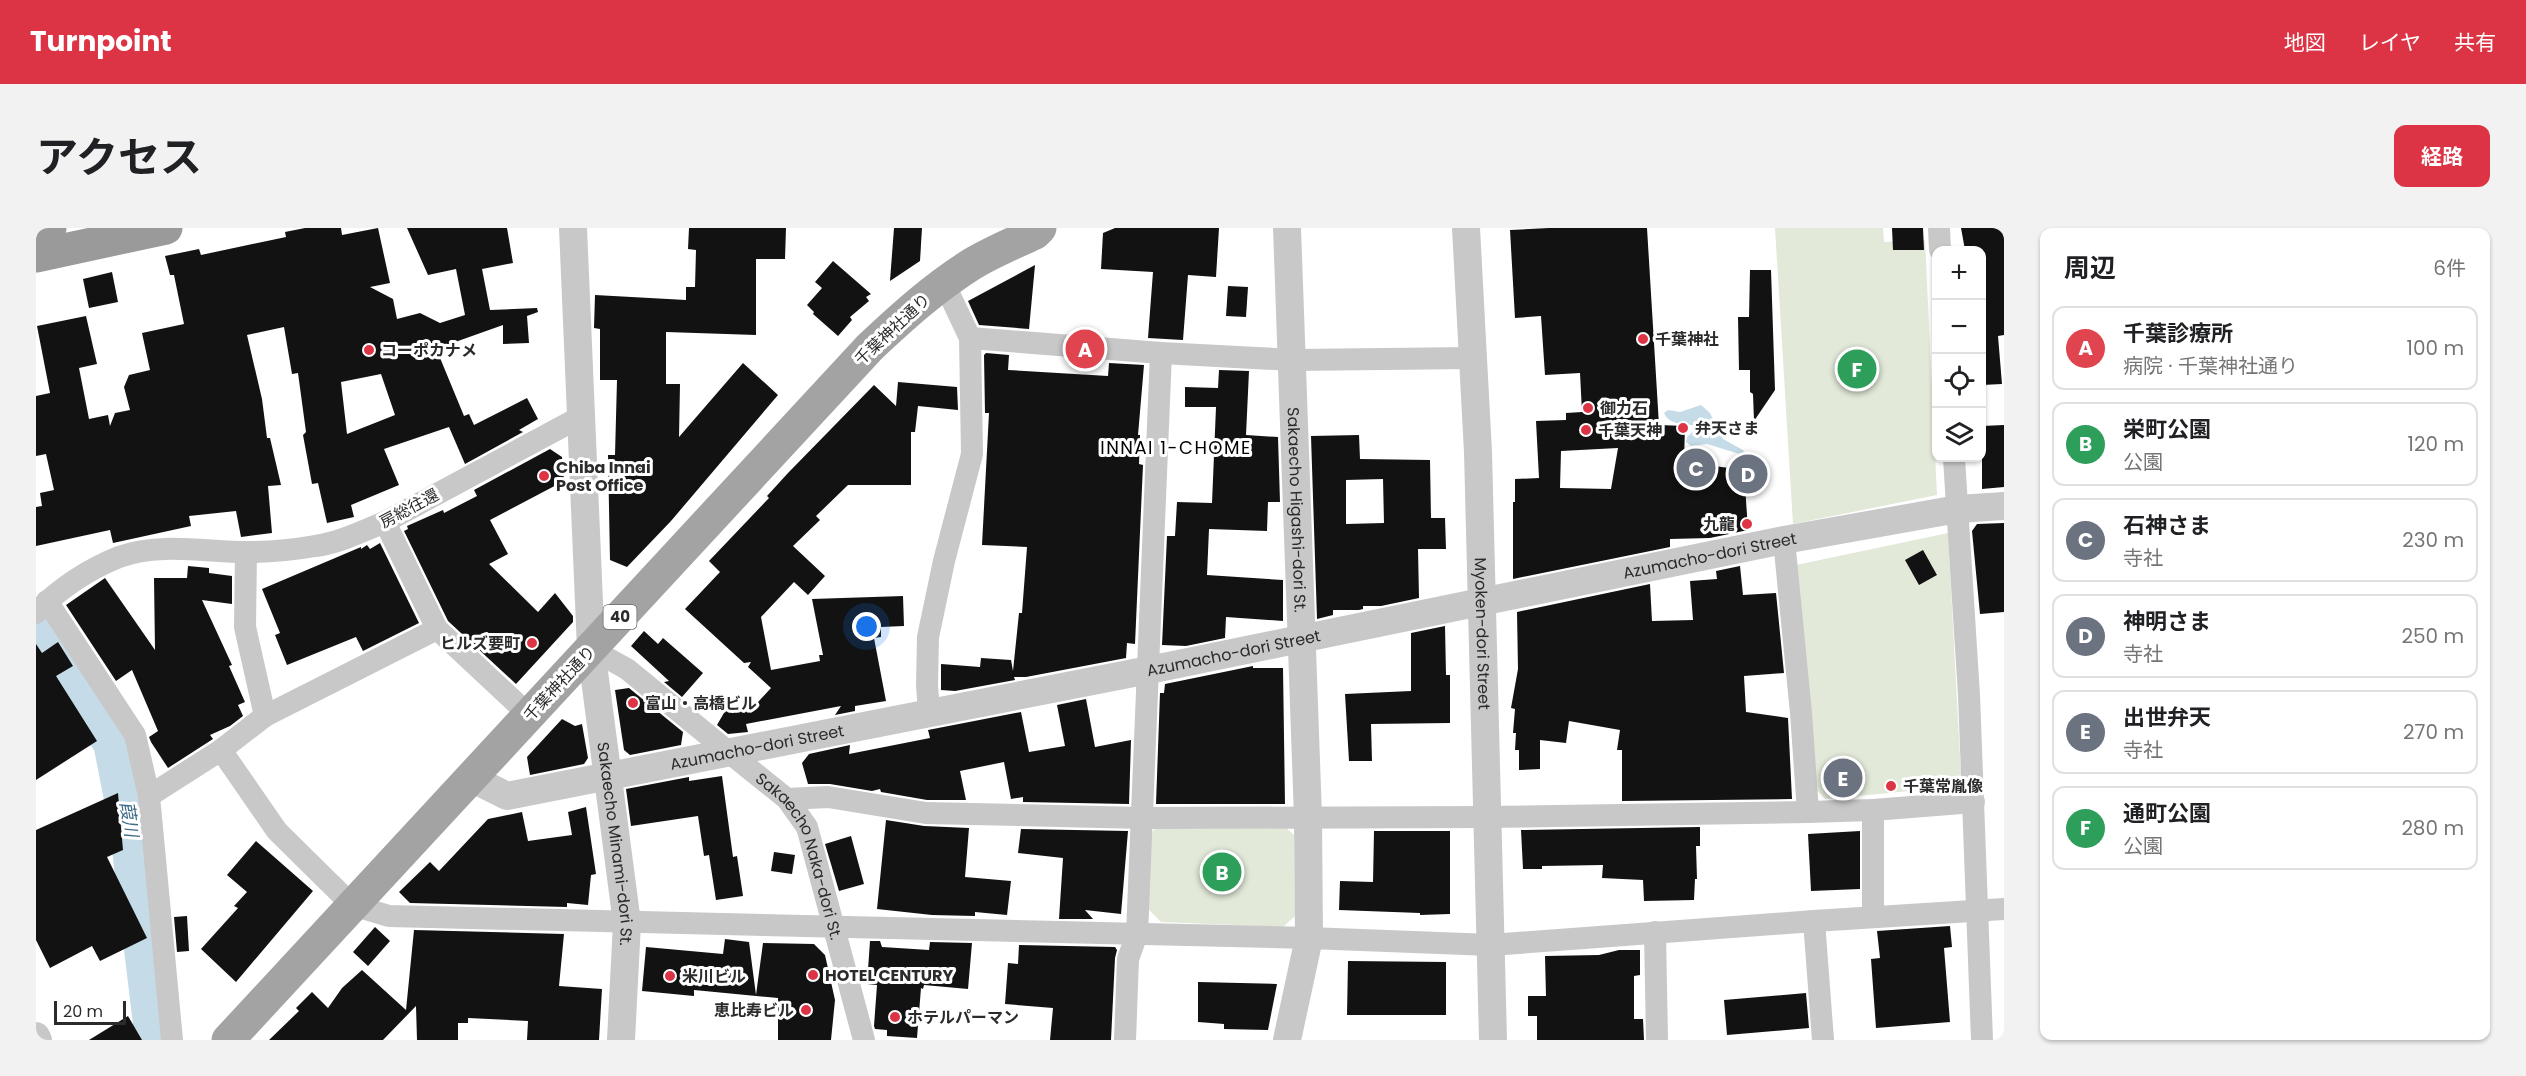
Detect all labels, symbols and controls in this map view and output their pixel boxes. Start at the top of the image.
text: Turnpoint [30,22,172,61]
text: 地図 [2284,28,2326,57]
text: レイヤ [2359,28,2421,57]
text: 共有 [2454,28,2496,57]
button: 経路 [2394,125,2490,187]
text: アクセス [36,128,202,187]
map controls [1932,246,1986,462]
button: + [1932,246,1986,300]
text: 周辺 [2064,250,2116,286]
text: 6件 [2433,254,2466,282]
street label: 千葉神社通り [849,288,935,371]
button: − [1932,300,1986,354]
text: 千葉診療所 [2123,318,2233,349]
pin: A [1066,326,1104,372]
place label: 千葉神社 [1655,328,1719,351]
marker: 千葉神社 [1636,332,1650,346]
text: A [2078,334,2093,362]
text: 100 m [2407,334,2464,362]
place label: コーポカナメ [381,339,477,362]
marker: コーポカナメ [362,343,376,357]
pin: F [1838,346,1876,392]
text: 病院 · 千葉神社通り [2123,352,2298,380]
button: locate [1932,354,1986,408]
place label: 御力石 [1600,397,1648,420]
marker: 御力石 [1581,401,1595,415]
street label: Sakaecho Higashi-dori St. [1281,407,1312,613]
button: layers [1932,408,1986,462]
text: 栄町公園 [2123,414,2211,445]
place label: 弁天さま [1695,417,1759,440]
place label: 千葉天神 [1598,419,1662,442]
marker: 弁天さま [1676,421,1690,435]
marker: 千葉天神 [1579,423,1593,437]
text: B [2079,430,2092,458]
text: 120 m [2408,430,2464,458]
district label: INNAI 1-CHOME [1100,435,1252,460]
pin: C [1676,446,1716,490]
text: 公園 [2123,448,2163,476]
pin: D [1728,452,1768,496]
place label: Chiba Innai Post Office [556,456,651,497]
marker: Chiba Innai Post Office [537,469,551,483]
street label: 房総往還 [376,483,443,534]
text: 石神さま [2123,510,2211,541]
place label: 九龍 [1703,513,1735,536]
marker: 九龍 [1740,517,1754,531]
text: C [2078,526,2093,554]
text: 230 m [2402,526,2464,554]
street label: Azumacho-dori Street [1621,527,1799,585]
text: 寺社 [2123,544,2163,572]
street label: Myoken-dori Street [1469,557,1496,710]
road number: 40 [604,605,636,629]
text: 神明さま [2123,606,2211,637]
your location [852,612,881,641]
text: D [2078,622,2093,650]
text: 250 m [2401,622,2464,650]
street label: Azumacho-dori Street [1145,624,1323,682]
place label: ヒルズ要町 [440,632,520,655]
marker: ヒルズ要町 [525,636,539,650]
street label: 千葉神社通り [518,640,601,726]
text: 寺社 [2123,640,2163,668]
place label: 富山・高橋ビル [645,692,757,715]
marker: 富山・高橋ビル [626,696,640,710]
text: 出世弁天 [2123,702,2211,733]
text: E [2080,718,2091,746]
text: 270 m [2403,718,2464,746]
street label: Azumacho-dori Street [668,719,846,776]
text: 寺社 [2123,736,2163,764]
street label: Sakaecho Minami-dori St. [591,741,638,947]
pin: E [1824,756,1862,800]
street label: Sakaecho Naka-dori St. [751,767,848,942]
place label: 千葉常胤像 [1903,775,1983,798]
marker: 千葉常胤像 [1884,779,1898,793]
text: 通町公園 [2123,798,2211,829]
water label: 葭川 [114,799,145,841]
text: F [2080,814,2091,842]
text: 280 m [2401,814,2464,842]
text: 公園 [2123,832,2163,860]
pin: B [1202,850,1242,894]
place label: HOTEL CENTURY [825,964,953,987]
place label: 米川ビル [682,965,746,988]
marker: HOTEL CENTURY [806,968,820,982]
marker: 米川ビル [663,969,677,983]
scale bar [54,998,126,1026]
place label: 恵比寿ビル [714,999,794,1022]
text: 20 m [63,1000,103,1023]
marker: 恵比寿ビル [799,1003,813,1017]
place label: ホテルパーマン [907,1006,1019,1029]
marker: ホテルパーマン [888,1010,902,1024]

